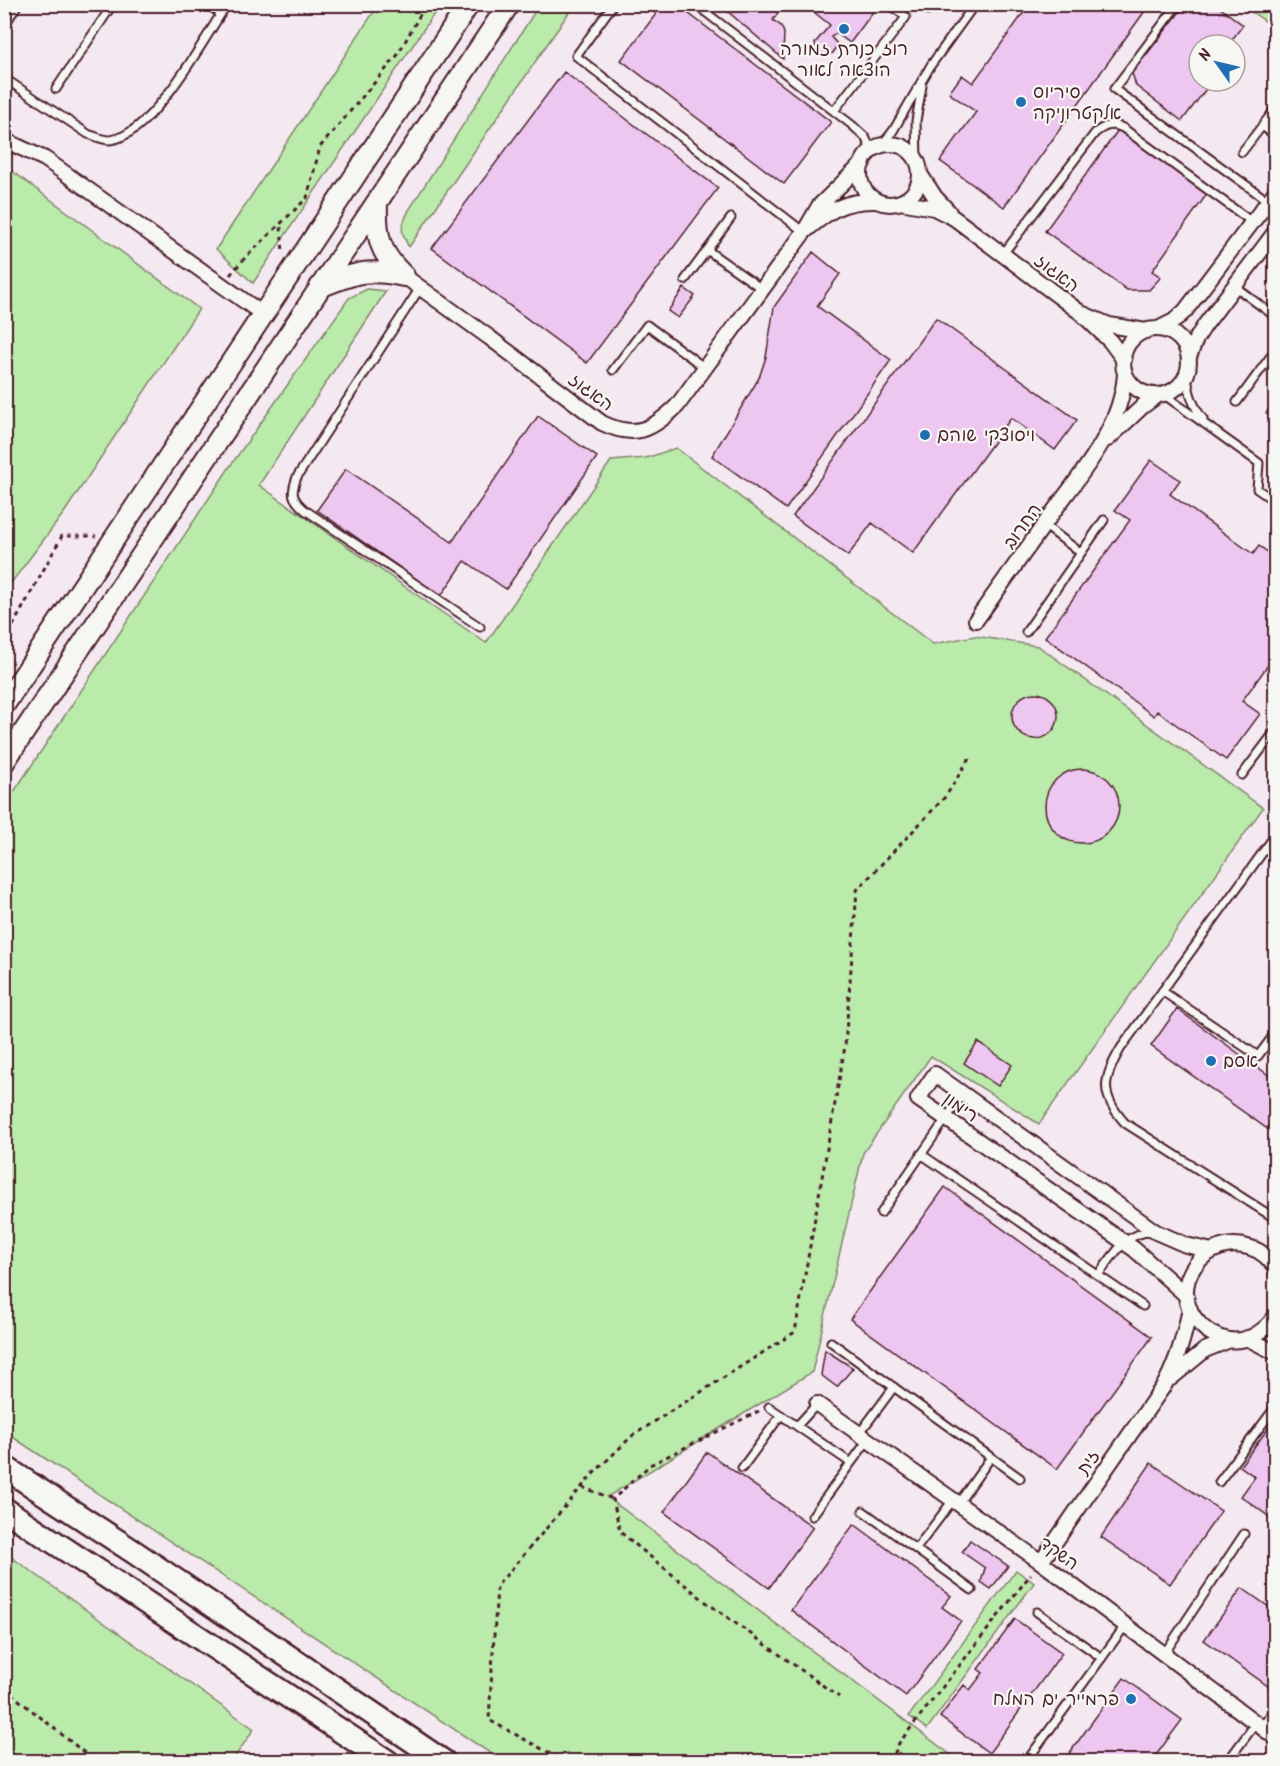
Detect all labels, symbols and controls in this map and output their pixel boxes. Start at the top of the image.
marker: רוז כנרת זמורה הוצאה לאור [837,22,851,36]
north arrow [1187,33,1247,93]
place label: רוז כנרת זמורה הוצאה לאור [780,36,908,86]
text: N [1193,44,1219,67]
place label: סיריוס אלקטרוניקה [1033,79,1121,129]
marker: סיריוס אלקטרוניקה [1014,95,1028,109]
street label: האגוז [1027,247,1085,301]
street label: האגוז [561,367,619,420]
place label: ויסוצקי שוהם [937,422,1035,451]
marker: ויסוצקי שוהם [918,428,932,442]
street label: החרוב [997,498,1050,556]
place label: אסם [1223,1048,1258,1077]
marker: אסם [1204,1054,1218,1068]
street label: רימון [937,1086,984,1131]
street label: זית [1070,1444,1108,1482]
street label: השקד [1032,1530,1084,1579]
place label: פרמייר ים המלח [993,1686,1119,1715]
marker: פרמייר ים המלח [1124,1692,1138,1706]

